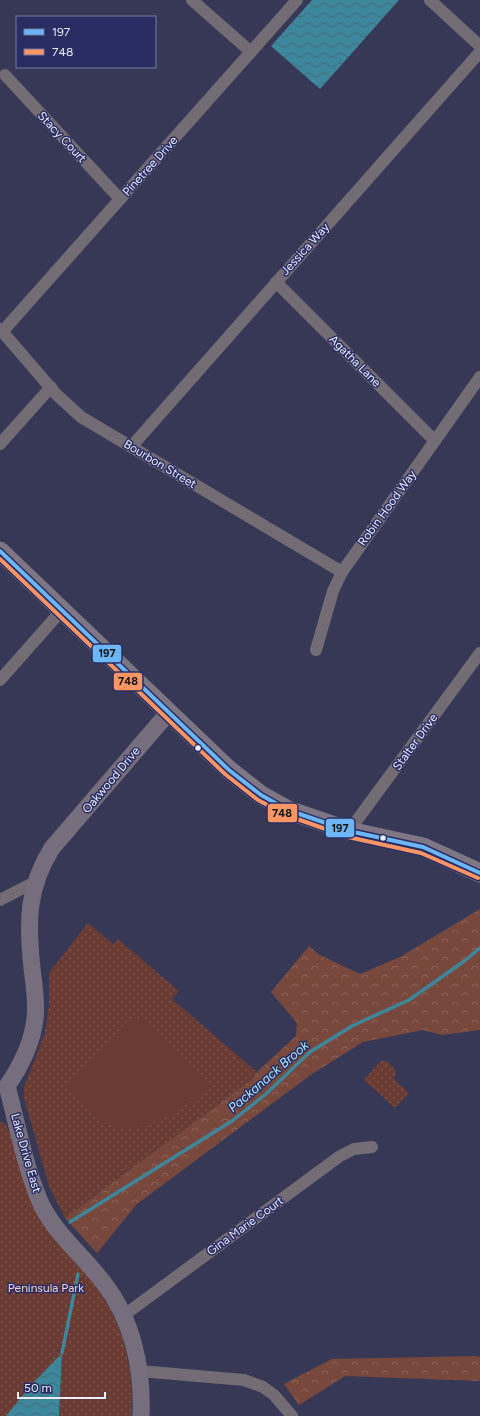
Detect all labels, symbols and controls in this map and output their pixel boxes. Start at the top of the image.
legend [16,16,156,68]
text: 197 [52,25,71,39]
text: 748 [52,45,73,59]
street label: Stacy Court [35,109,89,166]
street label: Pinetree Drive [120,133,181,199]
street label: Jessica Way [278,219,333,278]
street label: Agatha Lane [326,332,384,390]
street label: Bourbon Street [121,437,199,491]
street label: Robin Hood Way [355,467,420,549]
line badge: 197 [92,644,122,663]
text: 197 [98,647,116,660]
line badge: 748 [113,672,143,691]
text: 748 [118,675,138,688]
street label: Stalter Drive [390,711,440,773]
unlabelled marker [193,743,203,753]
street label: Oakwood Drive [79,744,143,816]
line badge: 748 [267,803,298,823]
text: 748 [272,807,292,820]
line badge: 197 [325,818,355,838]
text: 197 [331,822,349,835]
unlabelled marker [378,833,388,843]
water label: Packanack Brook [225,1037,312,1115]
street label: Lake Drive East [8,1112,44,1195]
street label: Gina Marie Court [204,1193,286,1258]
park label: Peninsula Park [8,1281,84,1295]
scale bar [18,1374,105,1400]
text: 50 m [24,1381,52,1395]

